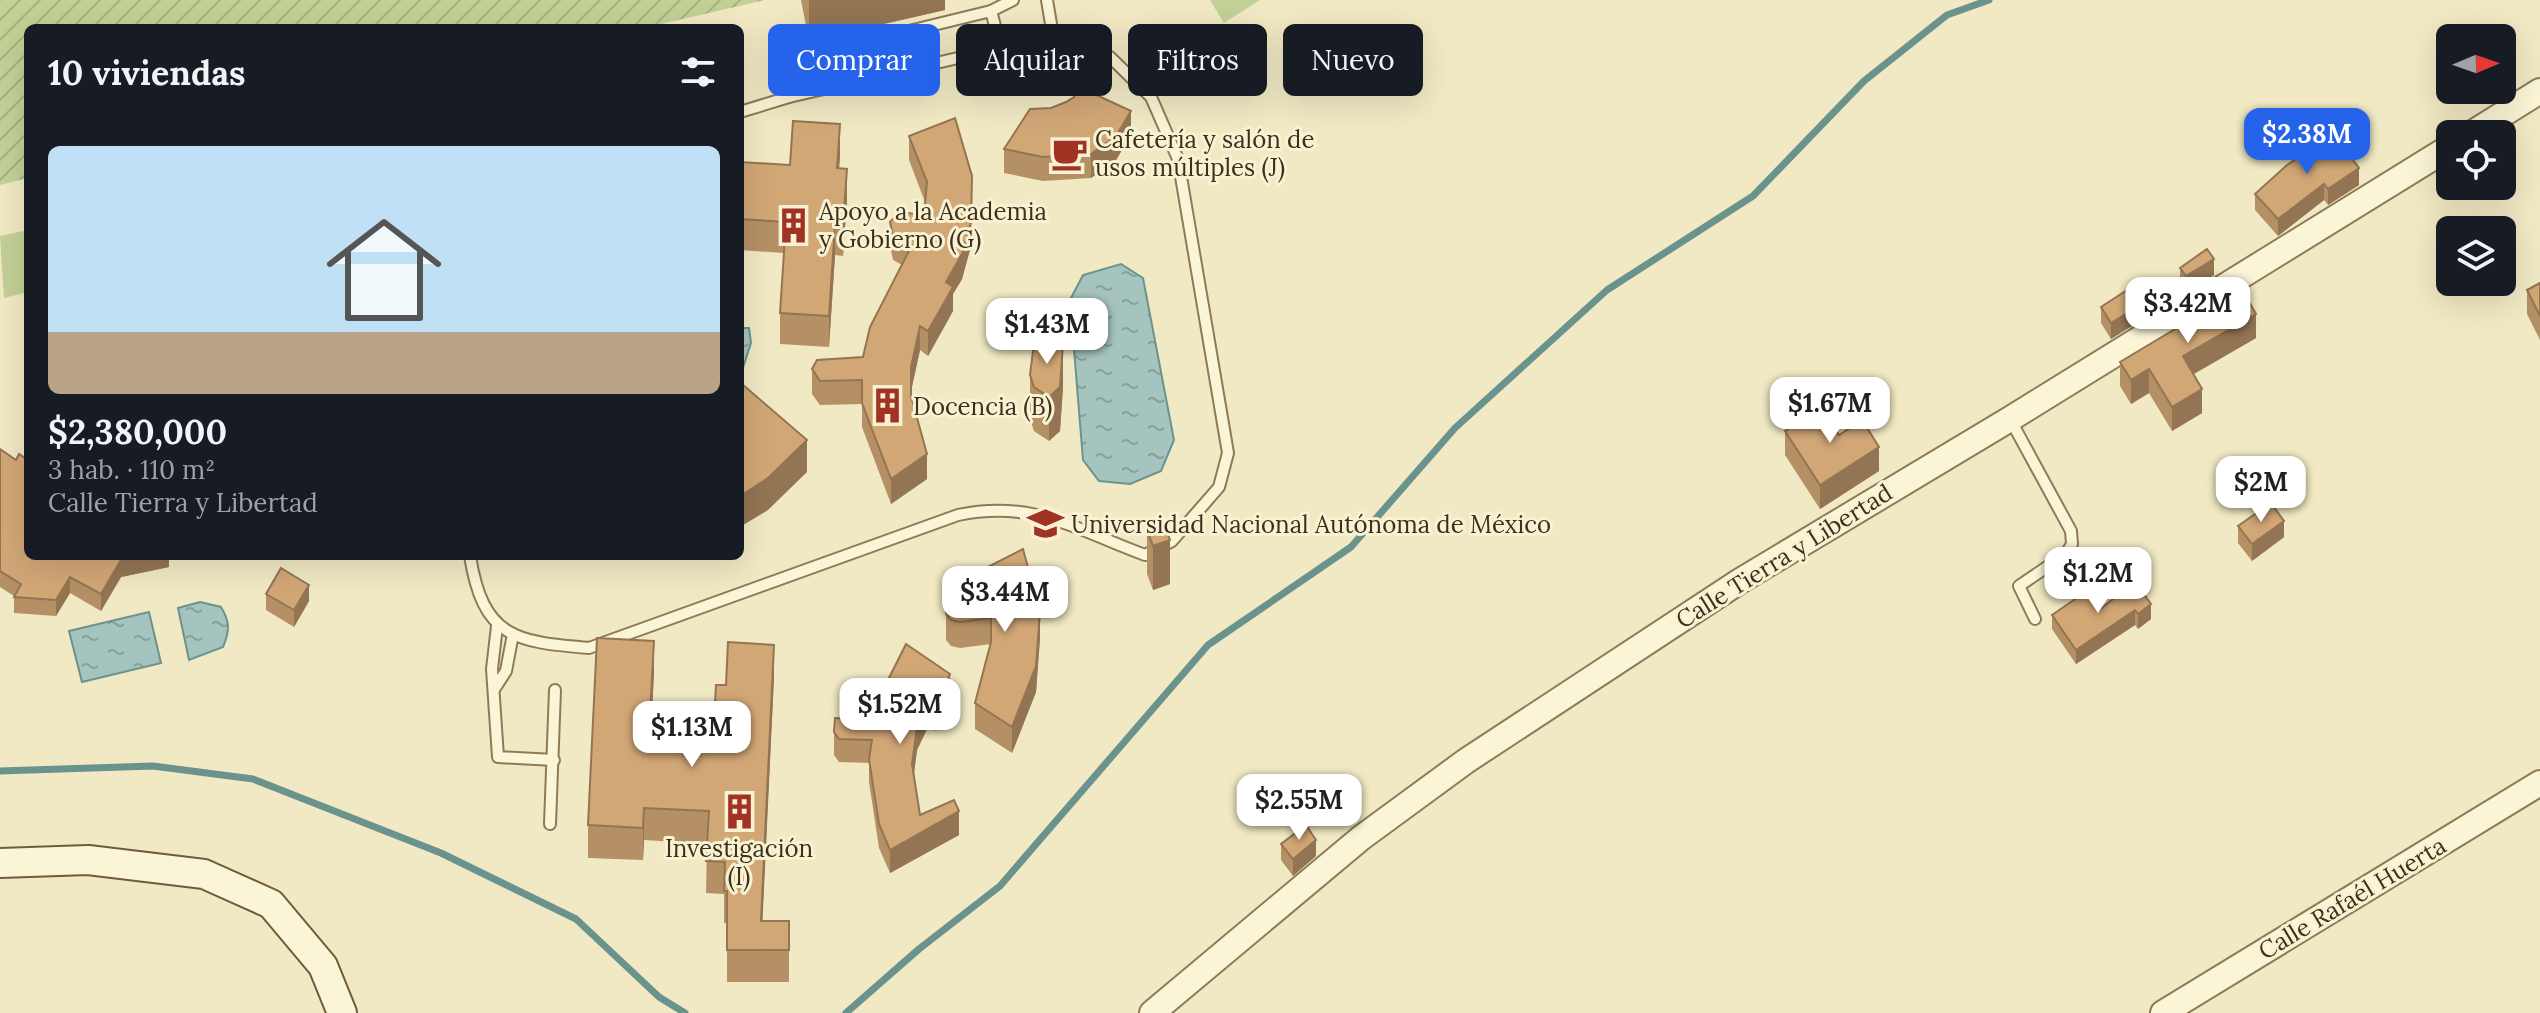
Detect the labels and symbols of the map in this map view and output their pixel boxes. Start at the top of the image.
north arrow [2436,24,2516,104]
pin: $2.38M [2242,108,2372,176]
place label: Cafetería y salón de usos múltiples (J) [1095,124,1314,183]
cafe icon: Cafetería y salón de usos múltiples (J) [1050,134,1088,172]
place label: Apoyo a la Academia y Gobierno (G) [818,196,1047,255]
building icon: Apoyo a la Academia y Gobierno (G) [774,206,812,244]
pin: $3.42M [2123,277,2253,345]
pin: $1.43M [982,298,1112,366]
pin: $1.67M [1765,377,1895,445]
building icon: Docencia (B) [868,387,906,425]
place label: Docencia (B) [913,391,1052,422]
pin: $2M [2222,456,2300,524]
street label: Calle Tierra y Libertad [1670,477,1898,635]
school or university icon: Universidad Nacional Autónoma de México [1026,505,1064,543]
place label: Universidad Nacional Autónoma de México [1071,509,1551,540]
pin: $1.2M [2042,547,2154,615]
pin: $3.44M [940,566,1070,634]
pin: $1.52M [835,678,965,746]
pin: $1.13M [627,701,757,769]
pin: $2.55M [1234,774,1364,842]
building icon: Investigación (I) [720,792,758,830]
street label: Calle Rafaél Huerta [2253,830,2451,966]
place label: Investigación (I) [665,833,813,892]

